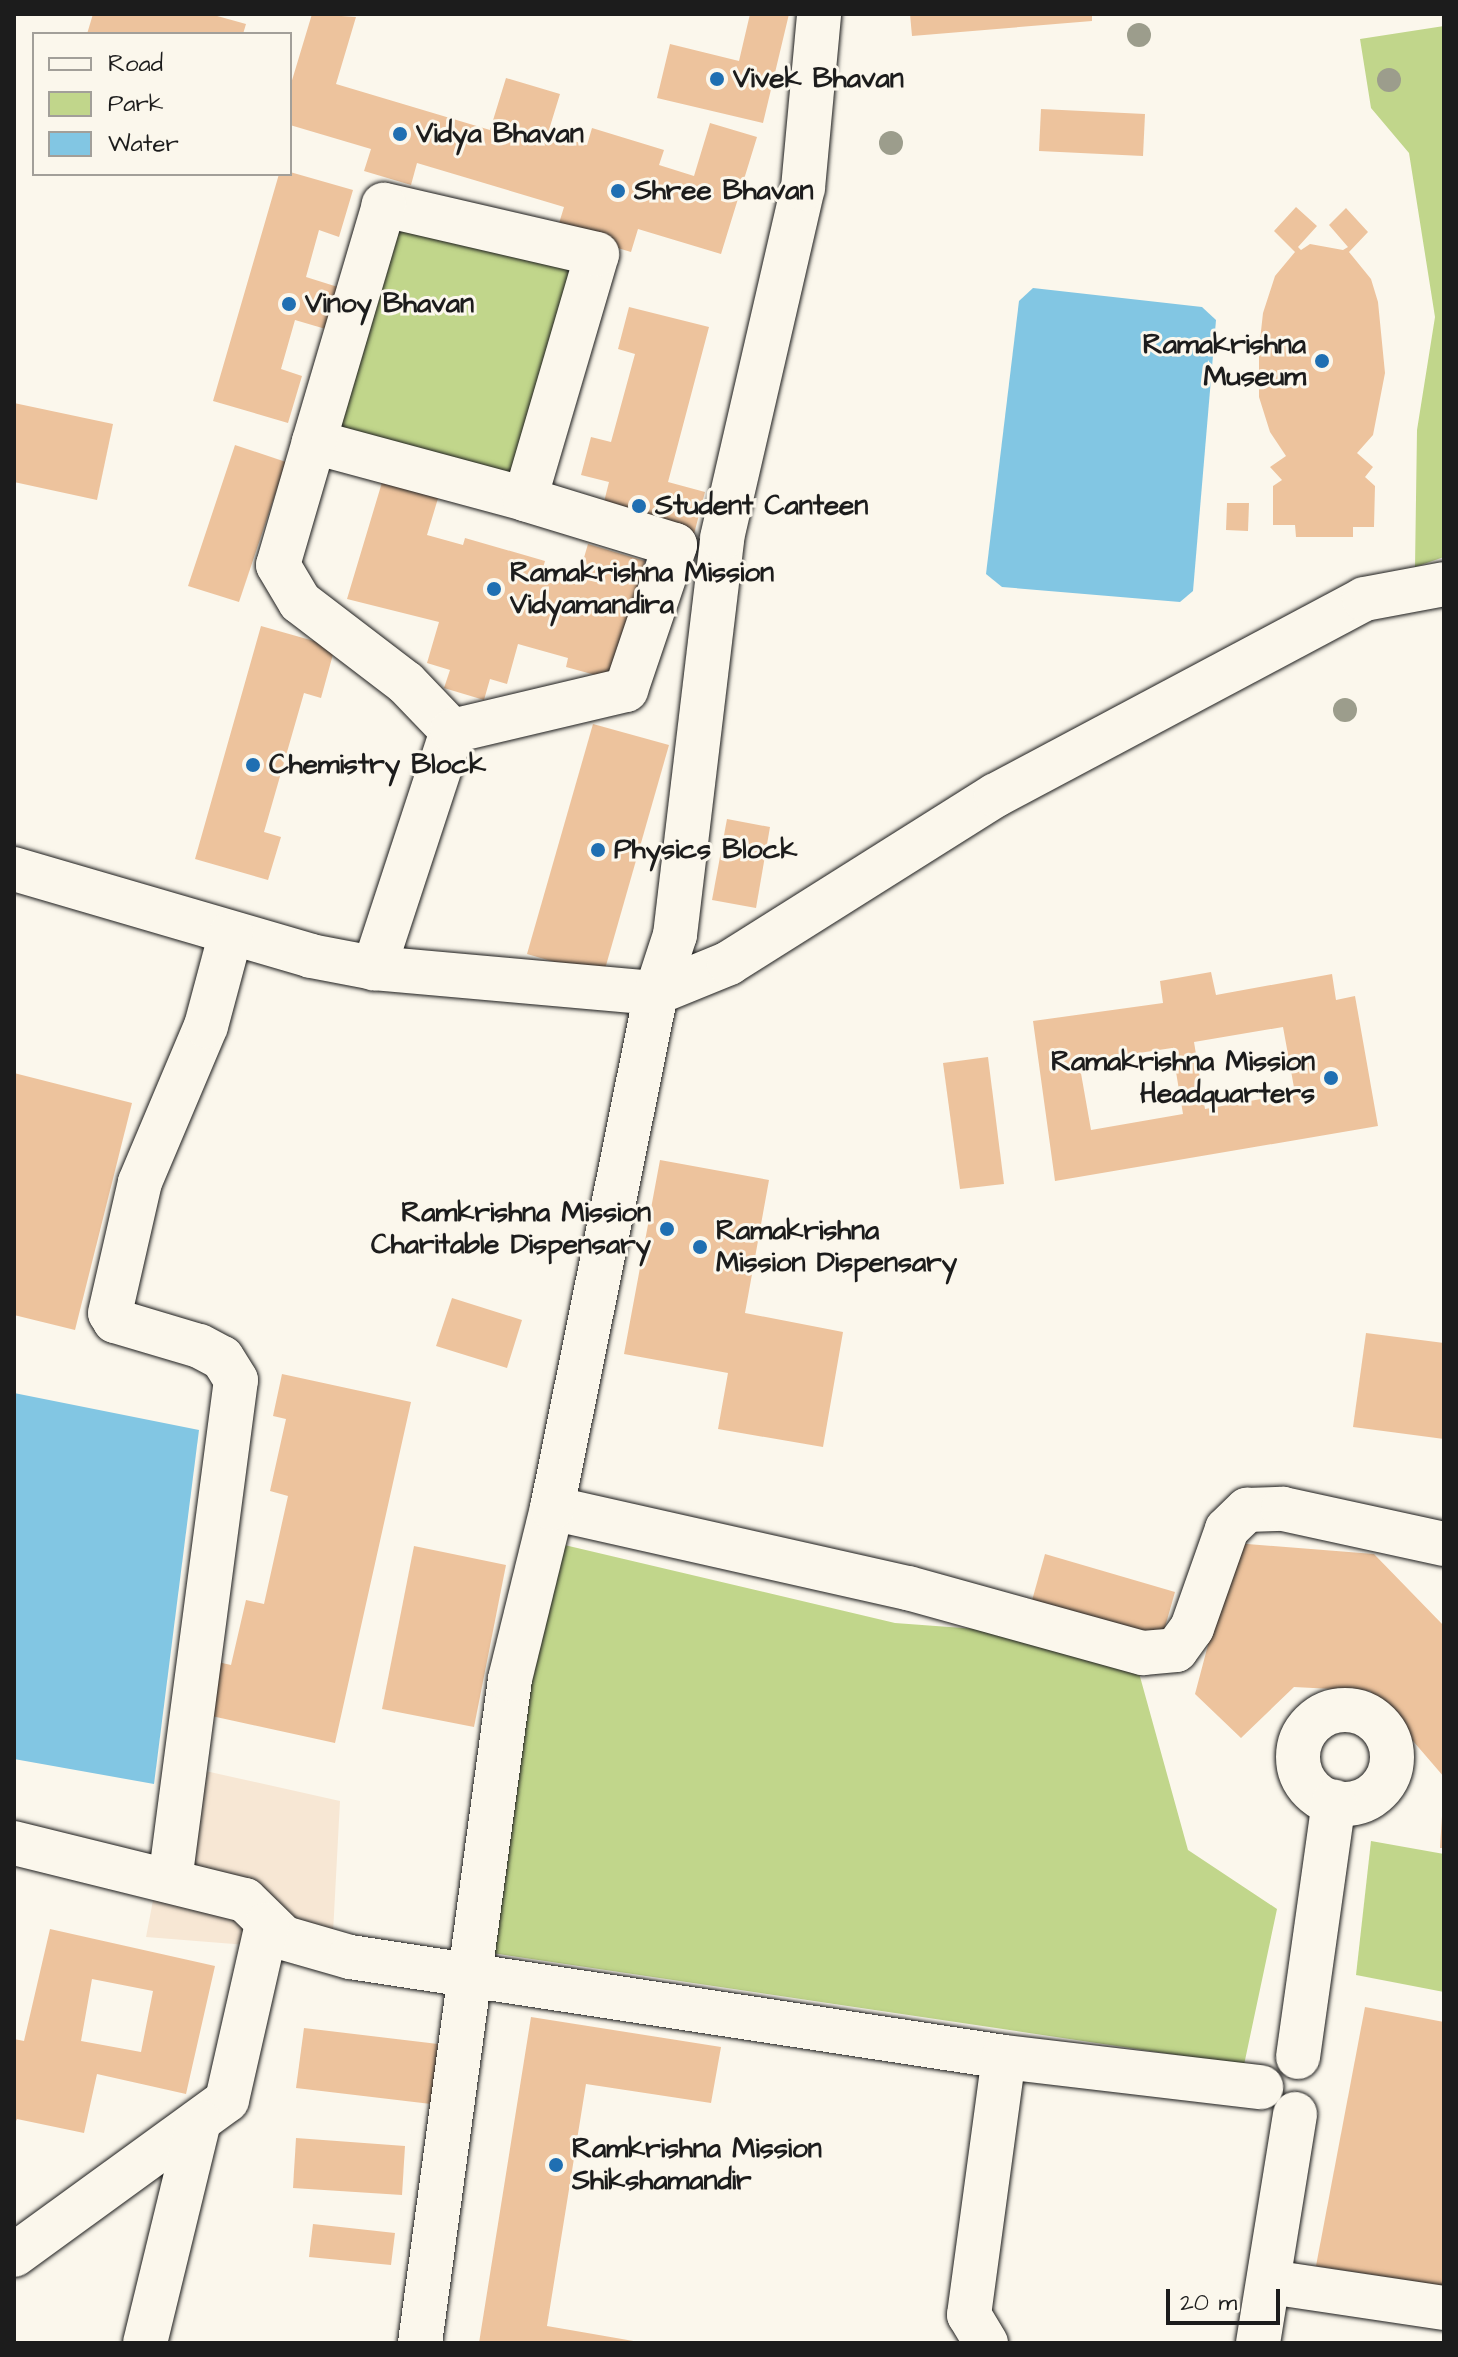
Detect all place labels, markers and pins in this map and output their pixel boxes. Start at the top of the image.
place label: Vivek Bhavan [733,62,904,96]
marker: Vivek Bhavan [708,70,726,88]
place label: Vidya Bhavan [416,117,584,151]
marker: Vidya Bhavan [391,125,409,143]
place label: Shree Bhavan [634,174,814,208]
marker: Shree Bhavan [609,182,627,200]
place label: Vinoy Bhavan [305,287,474,321]
marker: Vinoy Bhavan [280,295,298,313]
place label: Ramakrishna Museum [1143,328,1306,394]
marker: Ramakrishna Museum [1313,352,1331,370]
place label: Student Canteen [655,489,868,523]
marker: Student Canteen [630,497,648,515]
place label: Ramakrishna Mission Vidyamandira [510,556,774,622]
marker: Ramakrishna Mission Vidyamandira [485,580,503,598]
place label: Chemistry Block [269,748,486,782]
marker: Chemistry Block [244,756,262,774]
place label: Physics Block [614,833,797,867]
marker: Physics Block [589,841,607,859]
place label: Ramakrishna Mission Headquarters [1051,1045,1315,1111]
marker: Ramakrishna Mission Headquarters [1322,1069,1340,1087]
place label: Ramkrishna Mission Charitable Dispensary [371,1196,651,1262]
place label: Ramakrishna Mission Dispensary [716,1214,957,1280]
marker: Ramkrishna Mission Charitable Dispensary [658,1220,676,1238]
marker: Ramakrishna Mission Dispensary [691,1238,709,1256]
place label: Ramkrishna Mission Shikshamandir [572,2132,822,2198]
marker: Ramkrishna Mission Shikshamandir [547,2156,565,2174]

